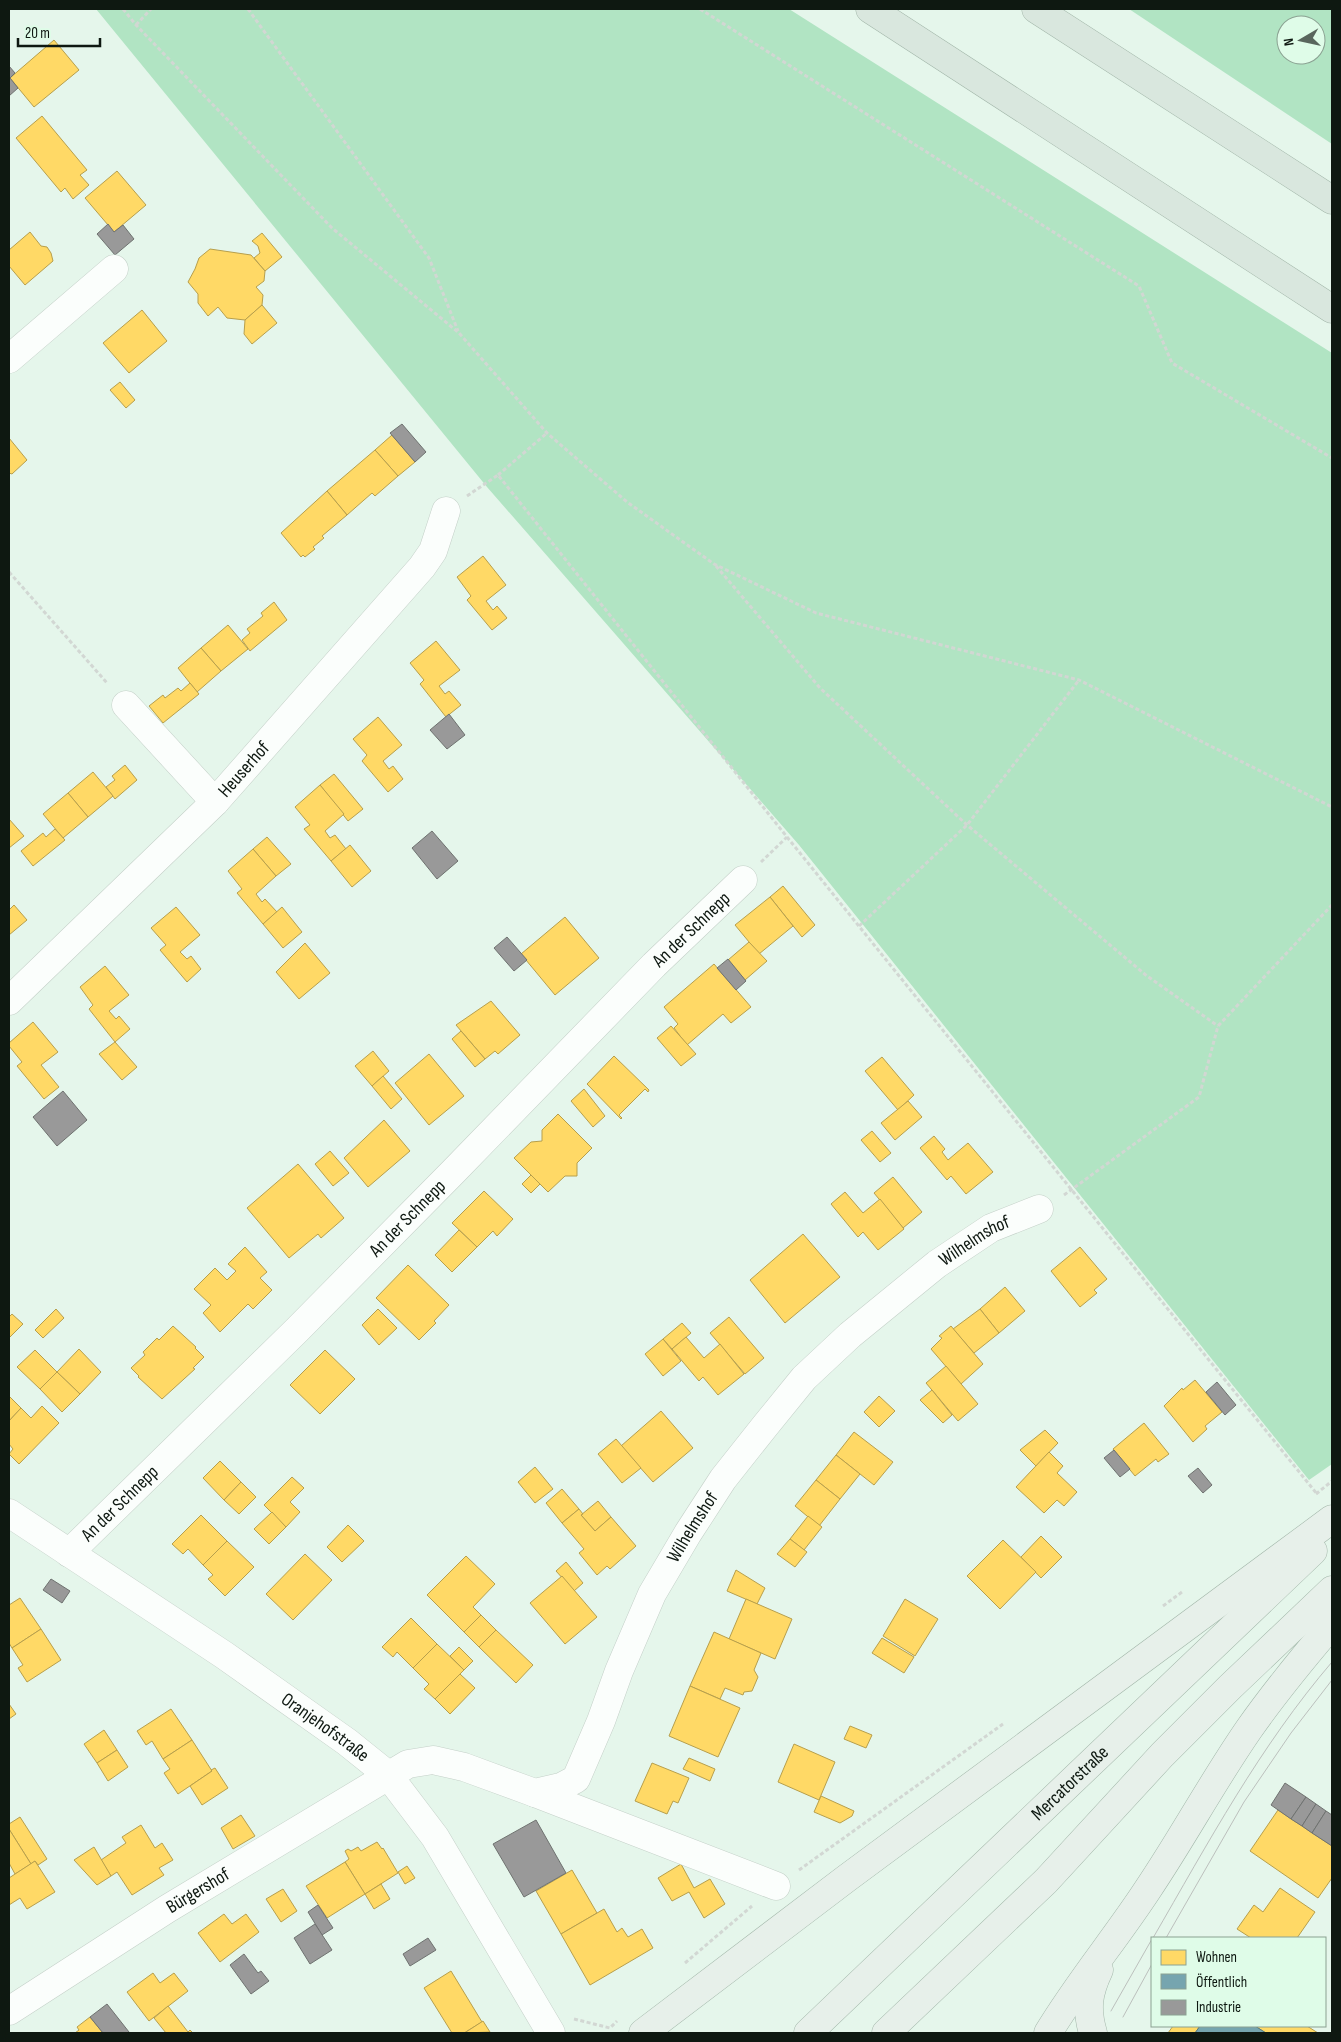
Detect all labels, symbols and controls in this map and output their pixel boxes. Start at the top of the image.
scale bar [18,15,100,47]
north arrow [1276,15,1326,65]
text: 20 m [25,24,50,43]
text: N [1280,37,1298,47]
street label: Heuserhof [213,736,275,802]
street label: An der Schnepp [647,887,735,973]
street label: An der Schnepp [364,1175,450,1262]
street label: Wilhelmshof [934,1210,1013,1271]
street label: An der Schnepp [76,1460,163,1547]
street label: Wilhelmshof [662,1487,724,1567]
street label: Oranjehofstraße [277,1688,374,1767]
street label: Mercatorstraße [1026,1741,1113,1825]
street label: Bürgershof [162,1862,234,1918]
legend [1151,1937,1326,2027]
text: Wohnen [1196,1948,1237,1967]
text: Öffentlich [1196,1973,1247,1992]
text: Industrie [1196,1998,1241,2017]

